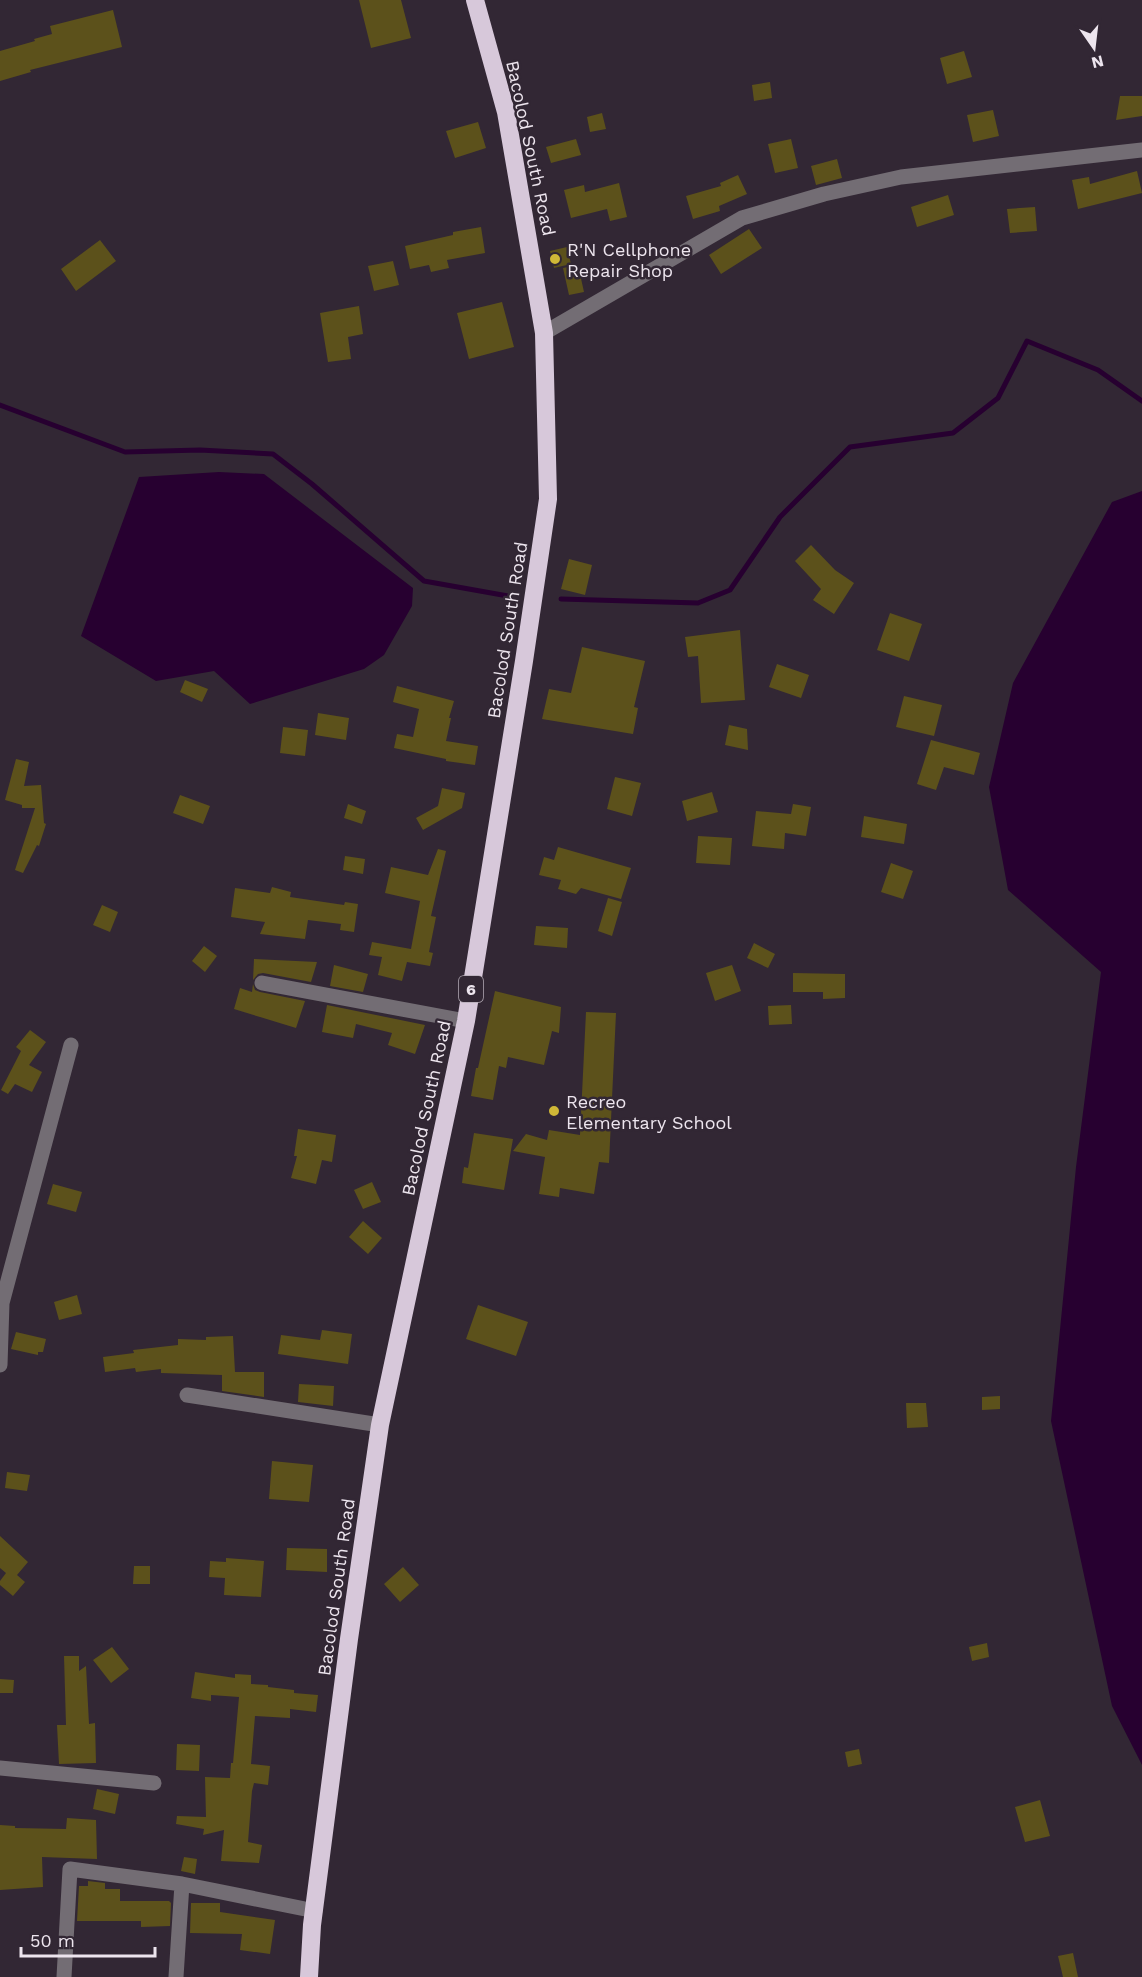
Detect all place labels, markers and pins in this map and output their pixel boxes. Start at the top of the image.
place label: R'N Cellphone Repair Shop [567,239,691,281]
marker: R'N Cellphone Repair Shop [548,252,562,266]
place label: Recreo Elementary School [566,1091,732,1133]
marker: Recreo Elementary School [547,1104,561,1118]

